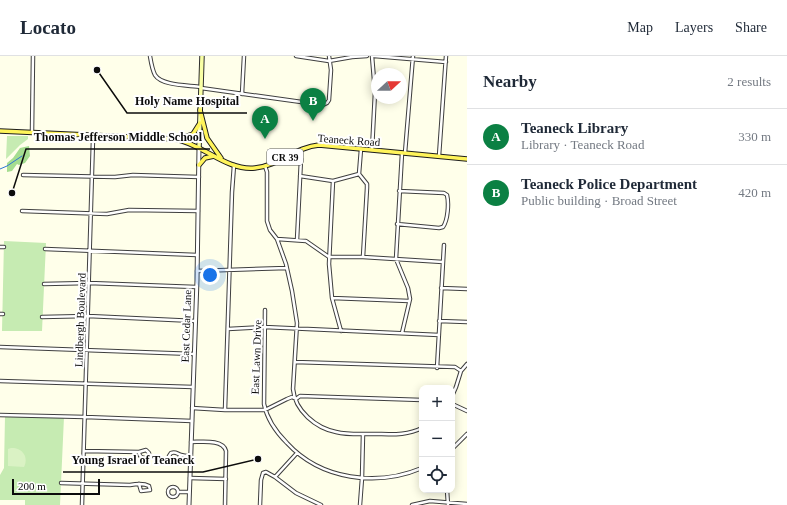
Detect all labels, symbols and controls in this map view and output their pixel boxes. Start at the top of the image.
text: Locato [20,17,76,38]
text: Map [627,20,653,35]
text: Layers [675,20,713,35]
text: Share [735,20,767,35]
north arrow [371,68,407,104]
text: Nearby [483,72,537,91]
text: 2 results [727,74,771,89]
pin: B [300,88,326,121]
callout: Holy Name Hospital [127,89,247,113]
text: Holy Name Hospital [135,94,240,108]
pin: A [252,106,278,139]
text: Teaneck Library [521,120,628,136]
callout: Thomas Jefferson Middle School [26,125,210,149]
text: A [491,129,501,144]
text: 330 m [738,129,771,144]
text: Thomas Jefferson Middle School [34,130,203,144]
street label: Teaneck Road [317,132,381,148]
text: Library · Teaneck Road [521,137,644,152]
road number: CR 39 [267,149,303,165]
text: Teaneck Police Department [521,176,697,192]
text: B [492,185,500,200]
text: 420 m [738,185,771,200]
text: Public building · Broad Street [521,193,677,208]
your location [200,265,220,285]
street label: Lindbergh Boulevard [72,272,88,367]
street label: East Cedar Lane [179,289,193,363]
street label: East Lawn Drive [249,319,263,394]
map controls [419,385,455,493]
button: + [419,385,455,421]
button: − [419,421,455,457]
callout: Young Israel of Teaneck [63,448,203,472]
text: Young Israel of Teaneck [71,453,195,467]
button: locate [419,457,455,493]
scale bar [12,477,100,496]
text: 200 m [18,480,46,492]

